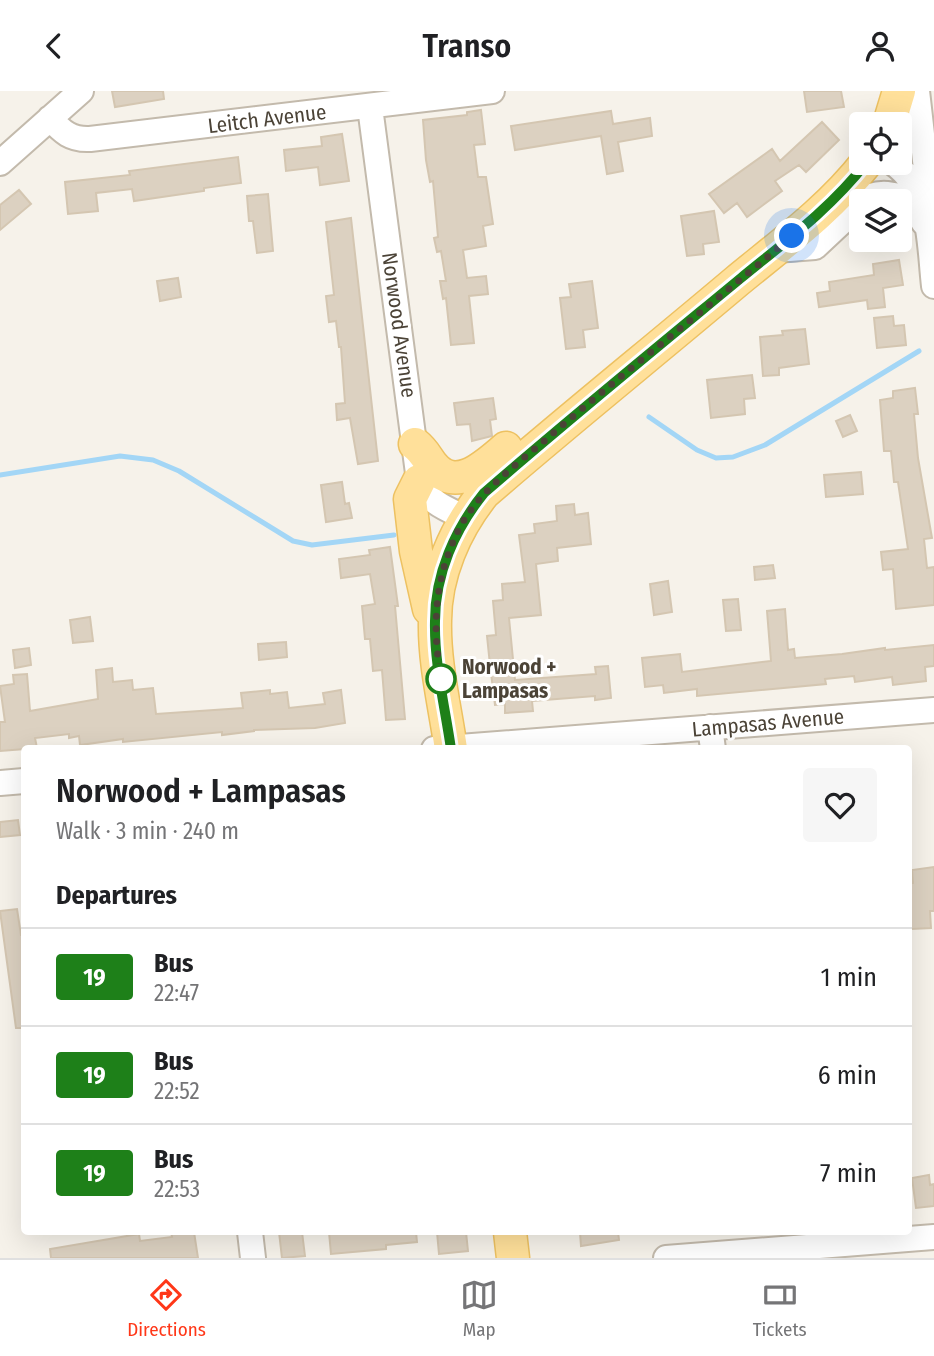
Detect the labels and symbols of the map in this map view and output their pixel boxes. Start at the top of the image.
street label: Leitch Avenue [206,99,328,139]
your location [774,218,809,253]
street label: Norwood Avenue [376,251,422,399]
place label: Norwood + Lampasas [462,654,556,704]
marker: Norwood + Lampasas [426,664,456,694]
street label: Lampasas Avenue [691,703,845,743]

